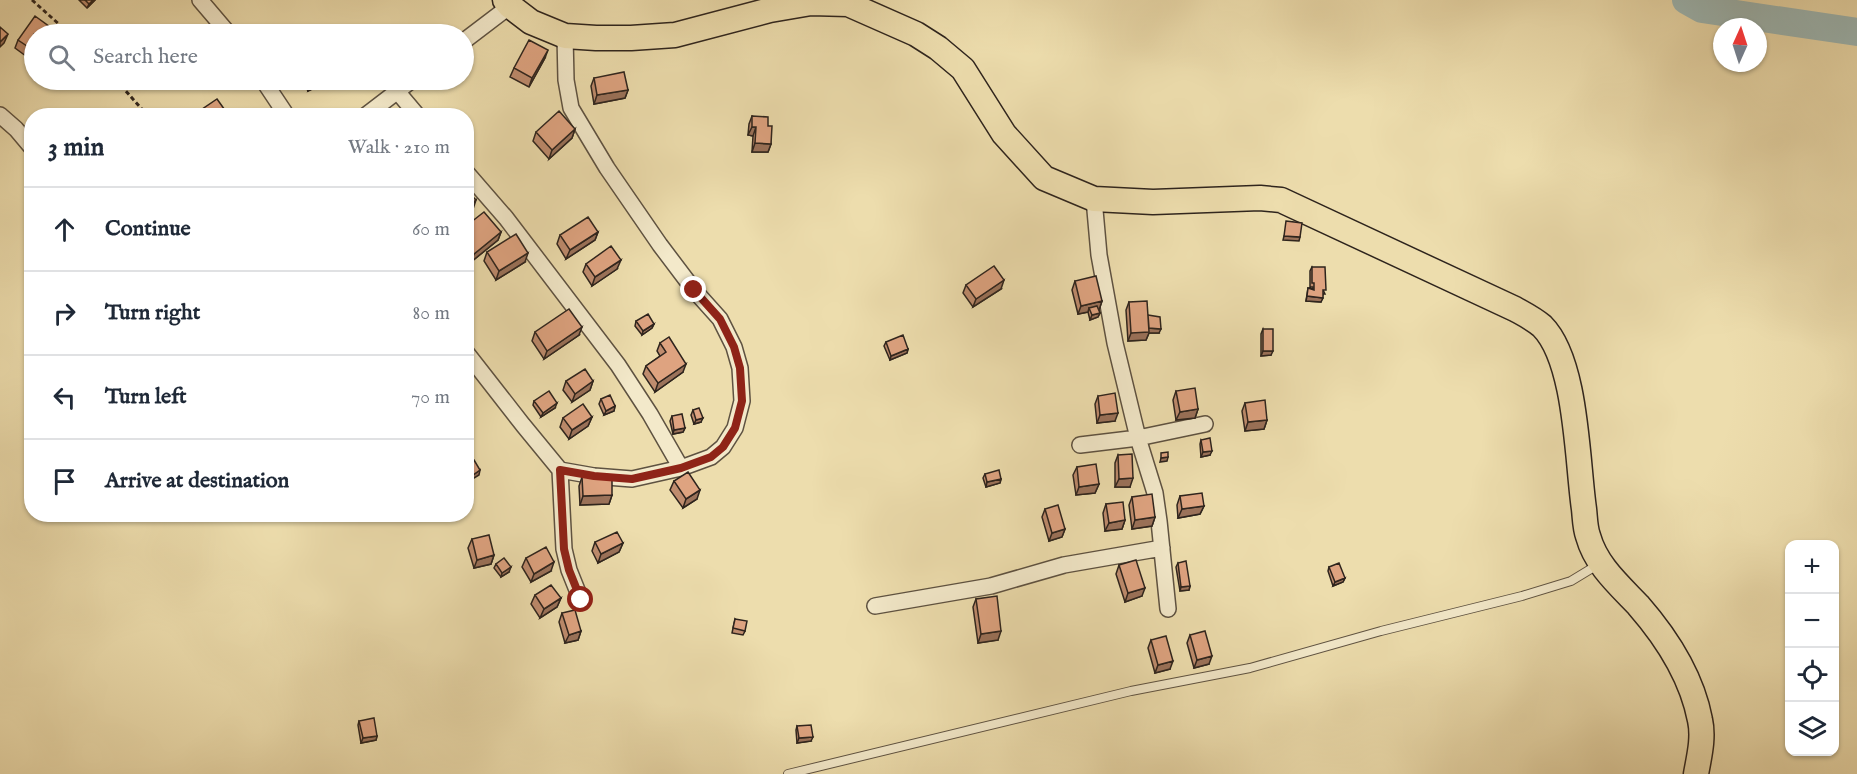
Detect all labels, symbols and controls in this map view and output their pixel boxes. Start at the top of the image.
north arrow [1713,18,1767,72]
search box [24,24,474,90]
icon: search [45,41,78,74]
text: Search here [93,43,198,71]
text: 3 min [48,131,104,164]
text: Walk · 210 m [348,135,450,160]
icon: ahead [48,213,81,246]
text: Continue [105,215,191,243]
text: 60 m [412,217,450,242]
route end [680,276,706,302]
icon: right [48,297,81,330]
text: Turn right [105,299,200,327]
text: 80 m [413,301,450,326]
icon: left [48,381,81,414]
text: Turn left [105,383,187,411]
text: 70 m [411,385,450,410]
icon: arrive [48,465,81,498]
text: Arrive at destination [105,467,289,495]
map controls [1785,540,1839,756]
button: + [1785,540,1839,594]
route start [567,586,593,612]
button: − [1785,594,1839,648]
button: locate [1785,648,1839,702]
button: layers [1785,702,1839,756]

